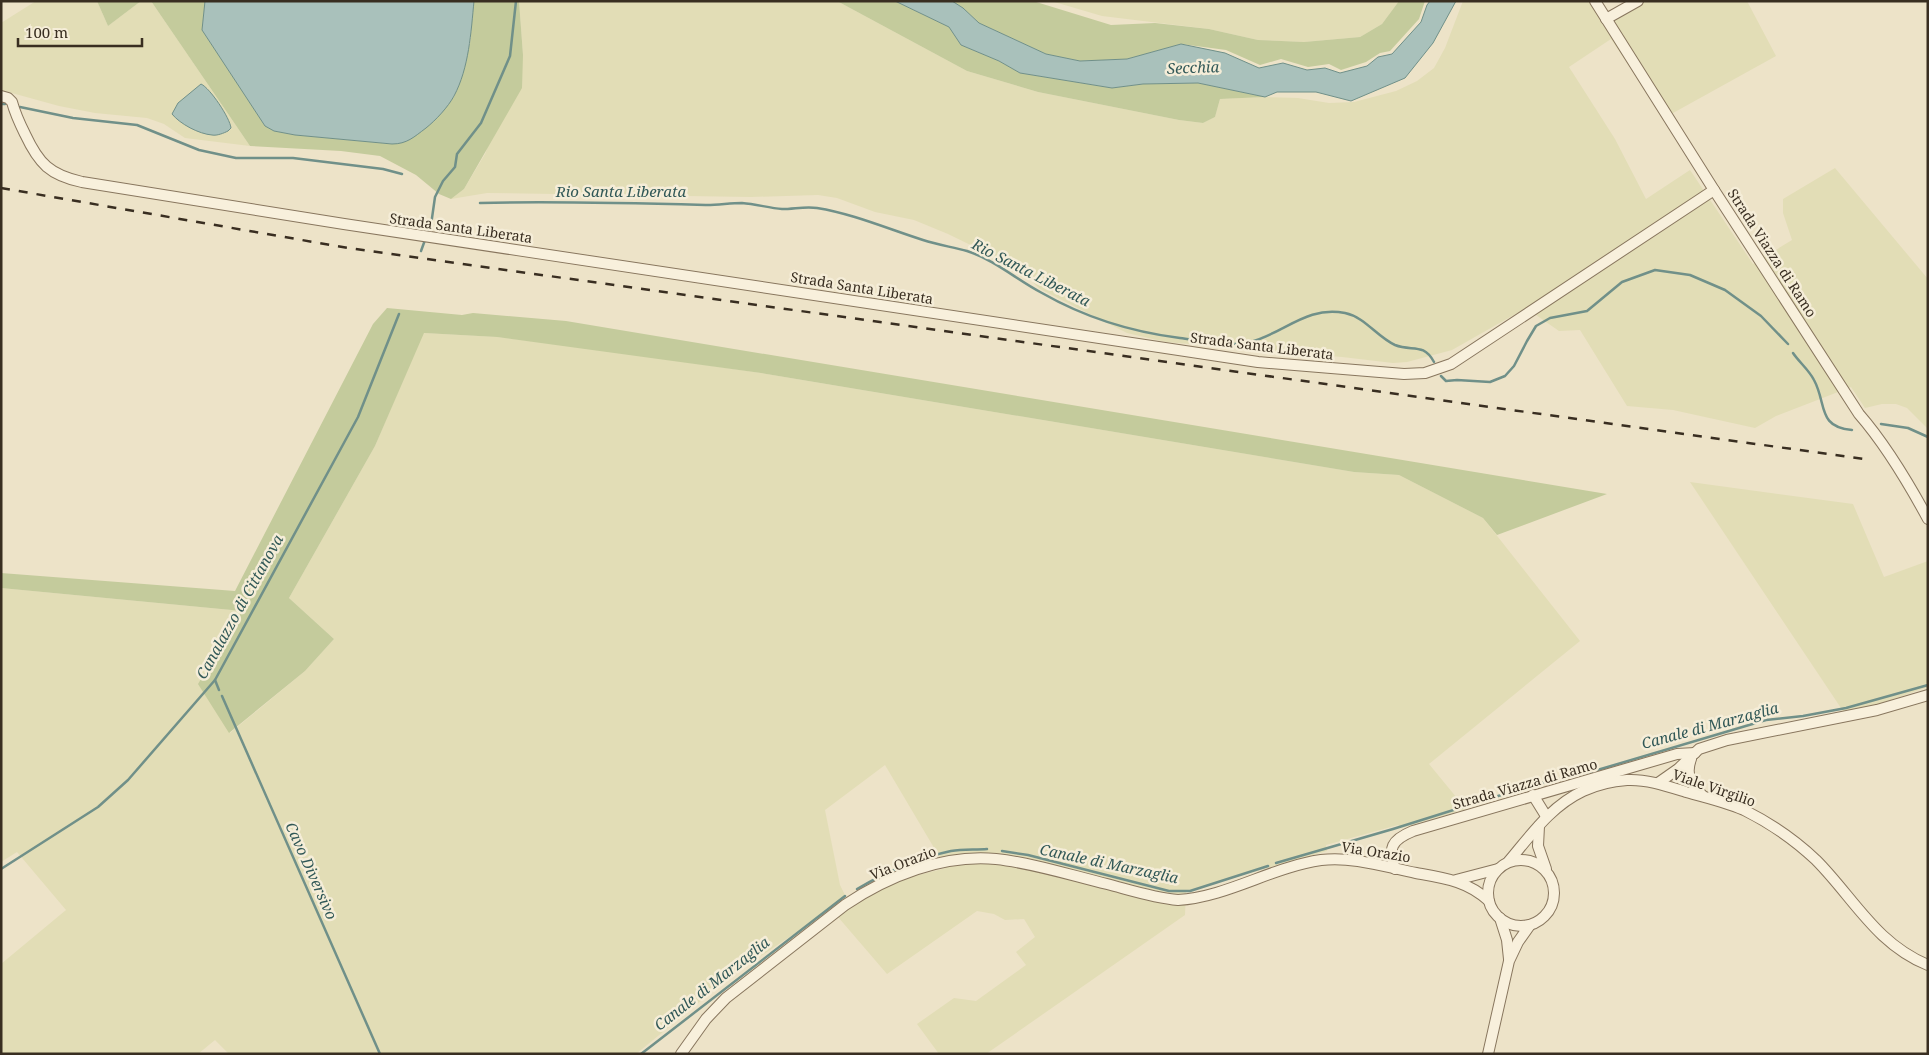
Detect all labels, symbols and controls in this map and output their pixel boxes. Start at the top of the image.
scale bar [18,15,141,47]
text: 100 m [25,22,68,42]
water label: Secchia [1166,56,1220,78]
water label: Rio Santa Liberata [555,181,686,201]
street label: Strada Viazza di Ramo [1724,185,1821,321]
street label: Strada Santa Liberata [388,208,534,247]
water label: Rio Santa Liberata [968,233,1094,311]
street label: Strada Santa Liberata [789,267,935,308]
street label: Strada Santa Liberata [1189,327,1335,364]
water label: Canalazzo di Cittanova [191,531,287,682]
water label: Canale di Marzaglia [1639,697,1781,753]
street label: Strada Viazza di Ramo [1450,754,1599,813]
street label: Viale Virgilio [1670,764,1758,811]
water label: Cavo Diversivo [281,819,342,923]
street label: Via Orazio [1340,837,1412,866]
water label: Canale di Marzaglia [1038,839,1181,888]
street label: Via Orazio [867,841,939,884]
water label: Canale di Marzaglia [650,932,773,1035]

